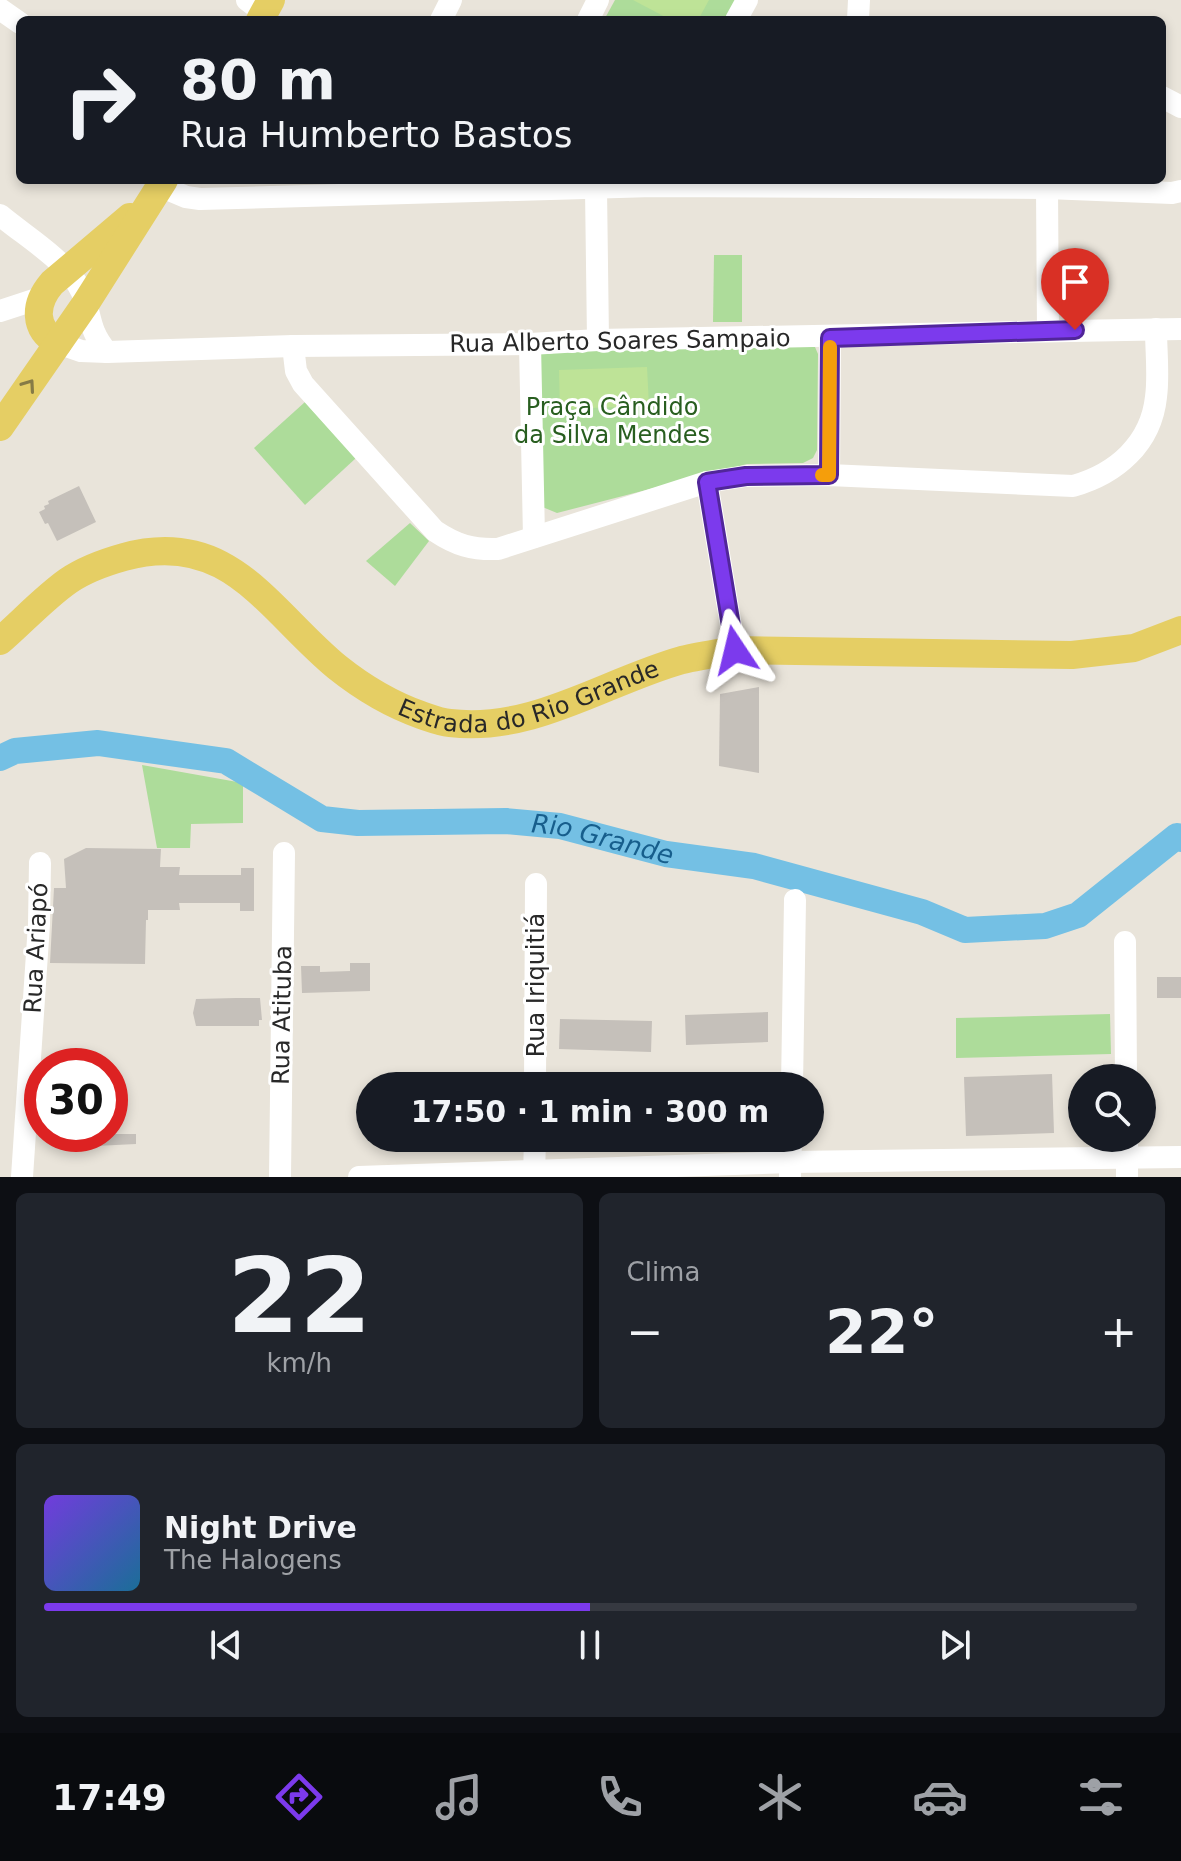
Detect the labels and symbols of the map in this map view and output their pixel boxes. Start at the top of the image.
pin [1041,248,1109,330]
street label: Rua Alberto Soares Sampaio [449,324,791,358]
one-way arrow [19,380,34,394]
park label: Praça Cândido da Silva Mendes [514,393,710,449]
position arrow [693,608,777,692]
street label: Estrada do Rio Grande [394,655,663,738]
water label: Rio Grande [530,808,677,870]
street label: Rua Ariapó [19,882,53,1014]
street label: Rua Iriquitiá [522,913,550,1057]
street label: Rua Atituba [267,945,297,1085]
speed limit sign: 30 [24,1048,128,1152]

